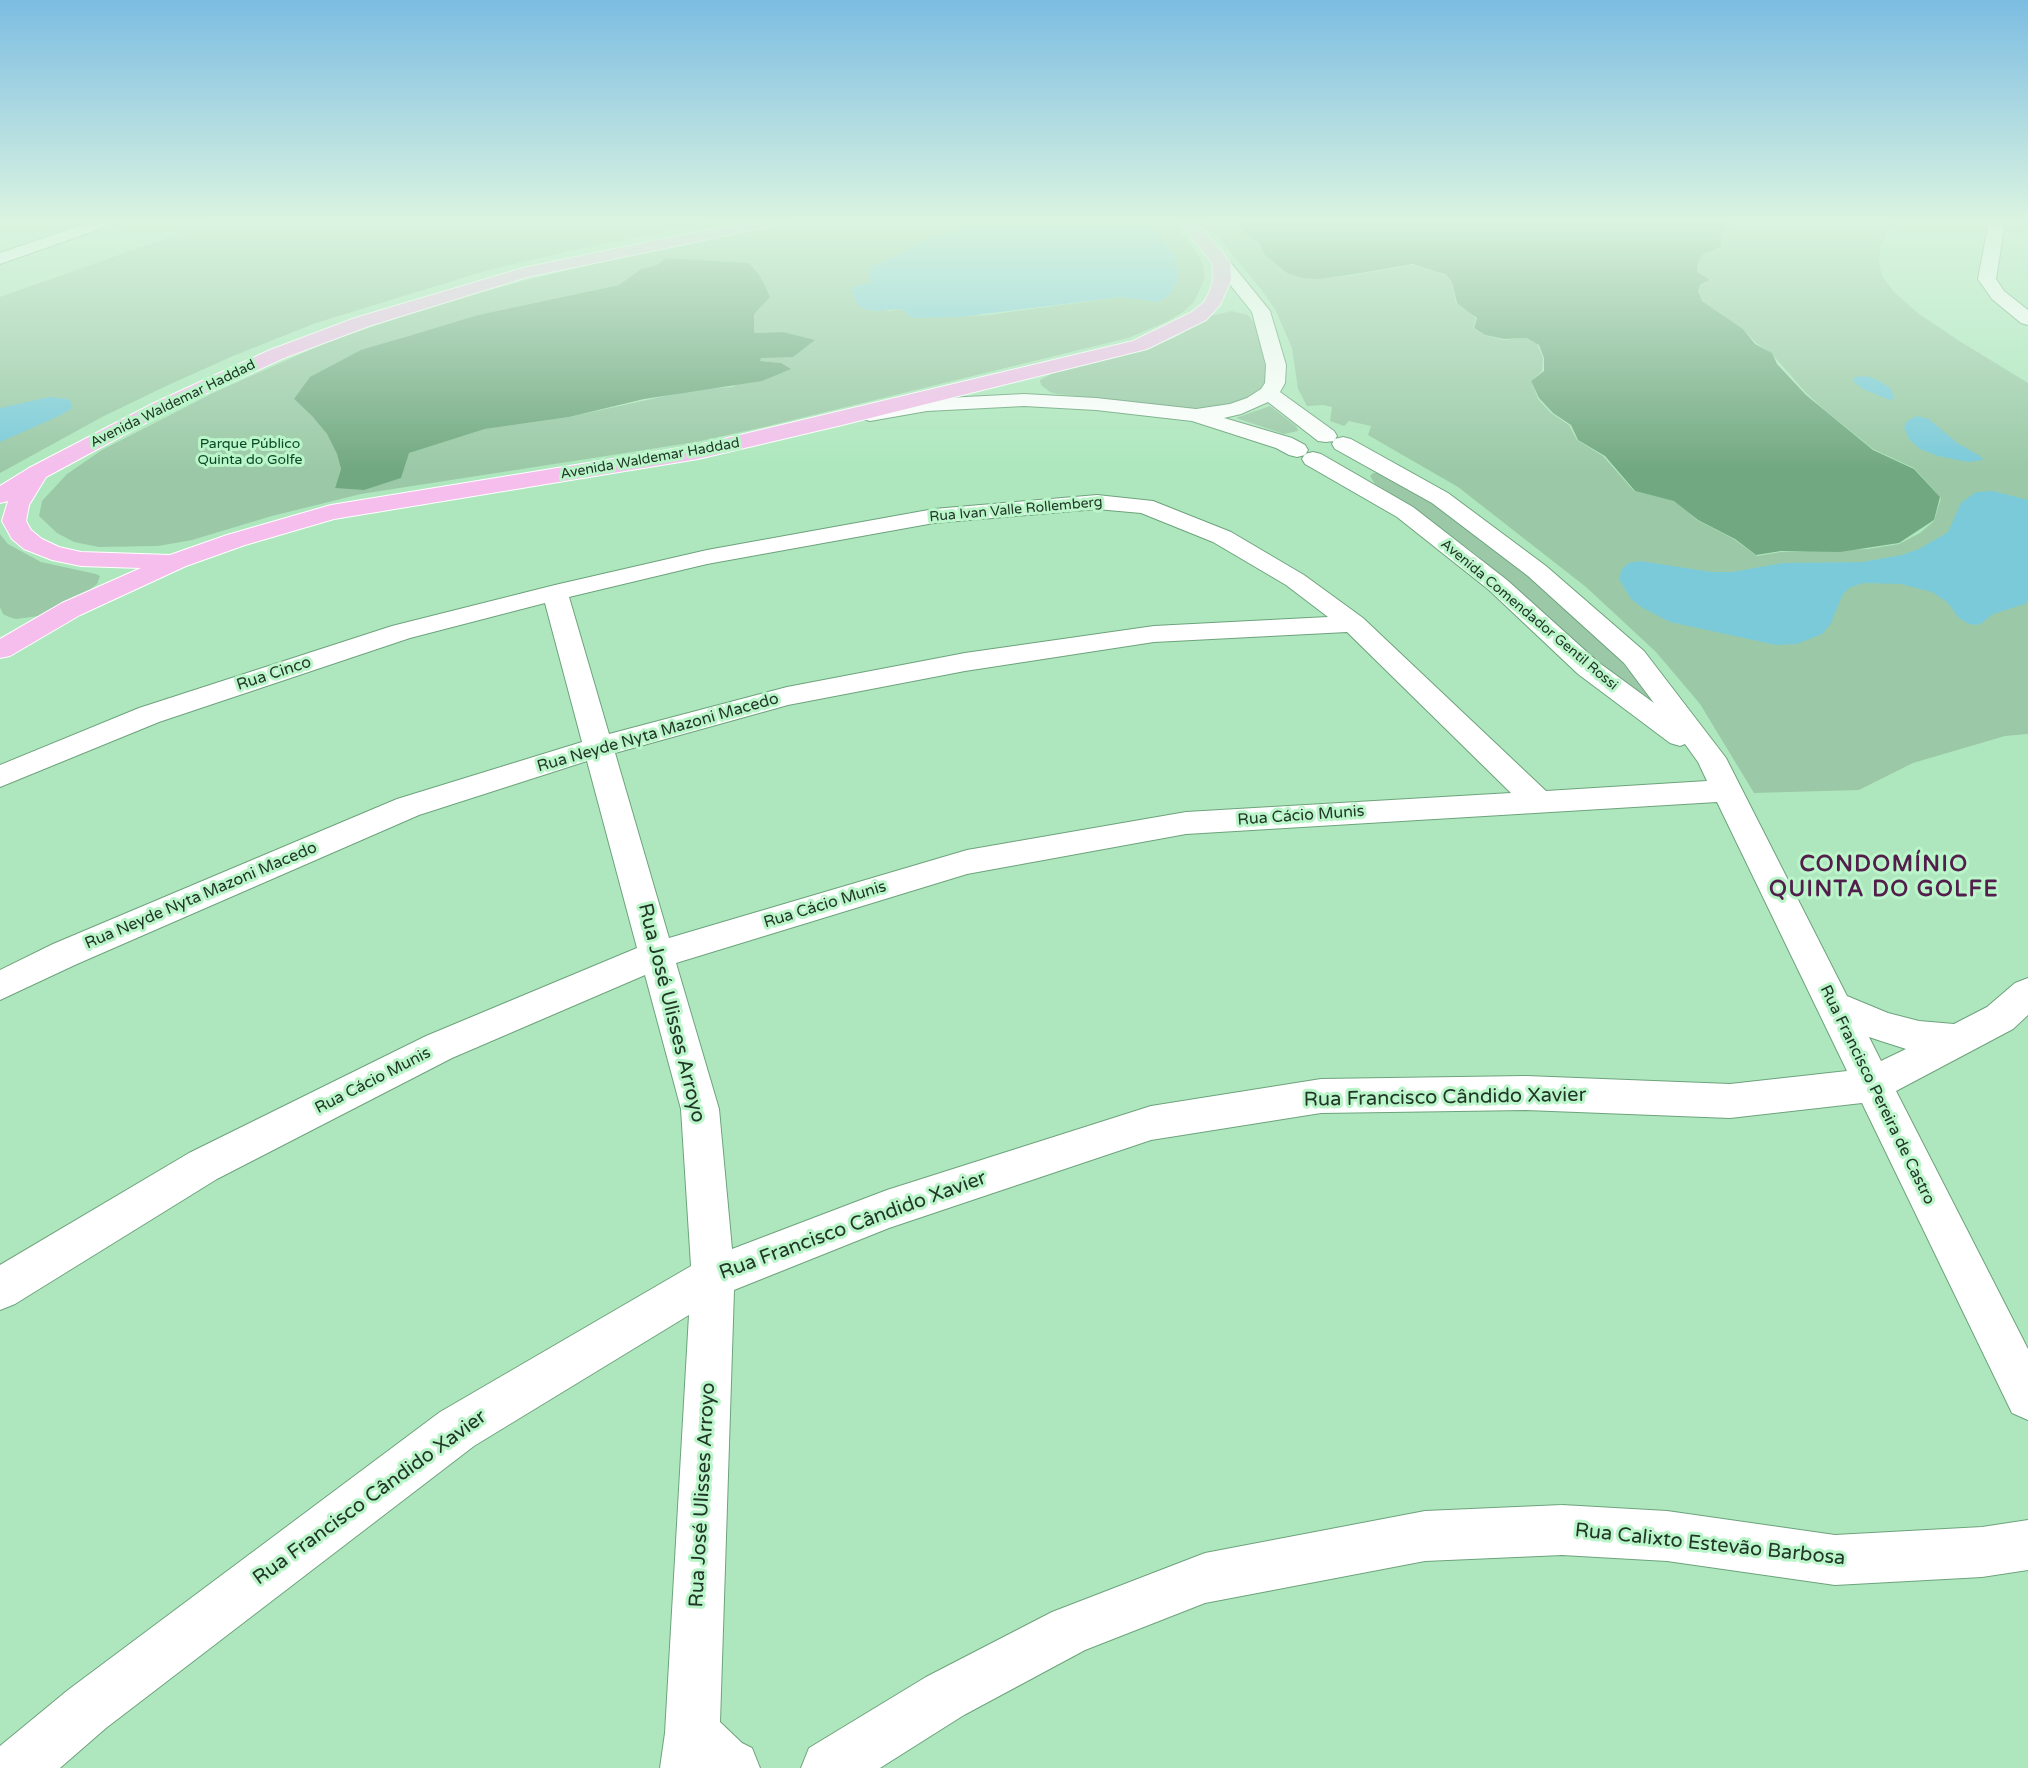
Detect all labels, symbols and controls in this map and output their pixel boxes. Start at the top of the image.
street label: Avenida Waldemar Haddad [88,357,258,451]
street label: Avenida Waldemar Haddad [559,435,741,483]
park label: Parque Público Quinta do Golfe [198,436,302,468]
street label: Rua Ivan Valle Rollemberg [929,494,1103,526]
street label: Avenida Comendador Gentil Rossi [1437,536,1621,694]
street label: Rua Cinco [234,653,314,695]
street label: Rua Neyde Nyta Mazoni Macedo [535,689,781,777]
street label: Rua Cácio Munis [1237,802,1365,830]
street label: Rua Neyde Nyta Mazoni Macedo [82,838,320,954]
district label: CONDOMÍNIO QUINTA DO GOLFE [1769,852,1999,903]
street label: Rua Cácio Munis [761,877,889,933]
street label: Rua José Ulisses Arroyo [632,901,710,1125]
street label: Rua Francisco Pereira de Castro [1815,982,1939,1208]
street label: Rua Cácio Munis [312,1044,434,1118]
street label: Rua Francisco Cândido Xavier [1304,1084,1586,1112]
street label: Rua Francisco Cândido Xavier [716,1166,990,1286]
street label: Rua José Ulisses Arroyo [685,1382,721,1608]
street label: Rua Francisco Cândido Xavier [249,1405,491,1591]
street label: Rua Calixto Estevão Barbosa [1574,1519,1846,1571]

